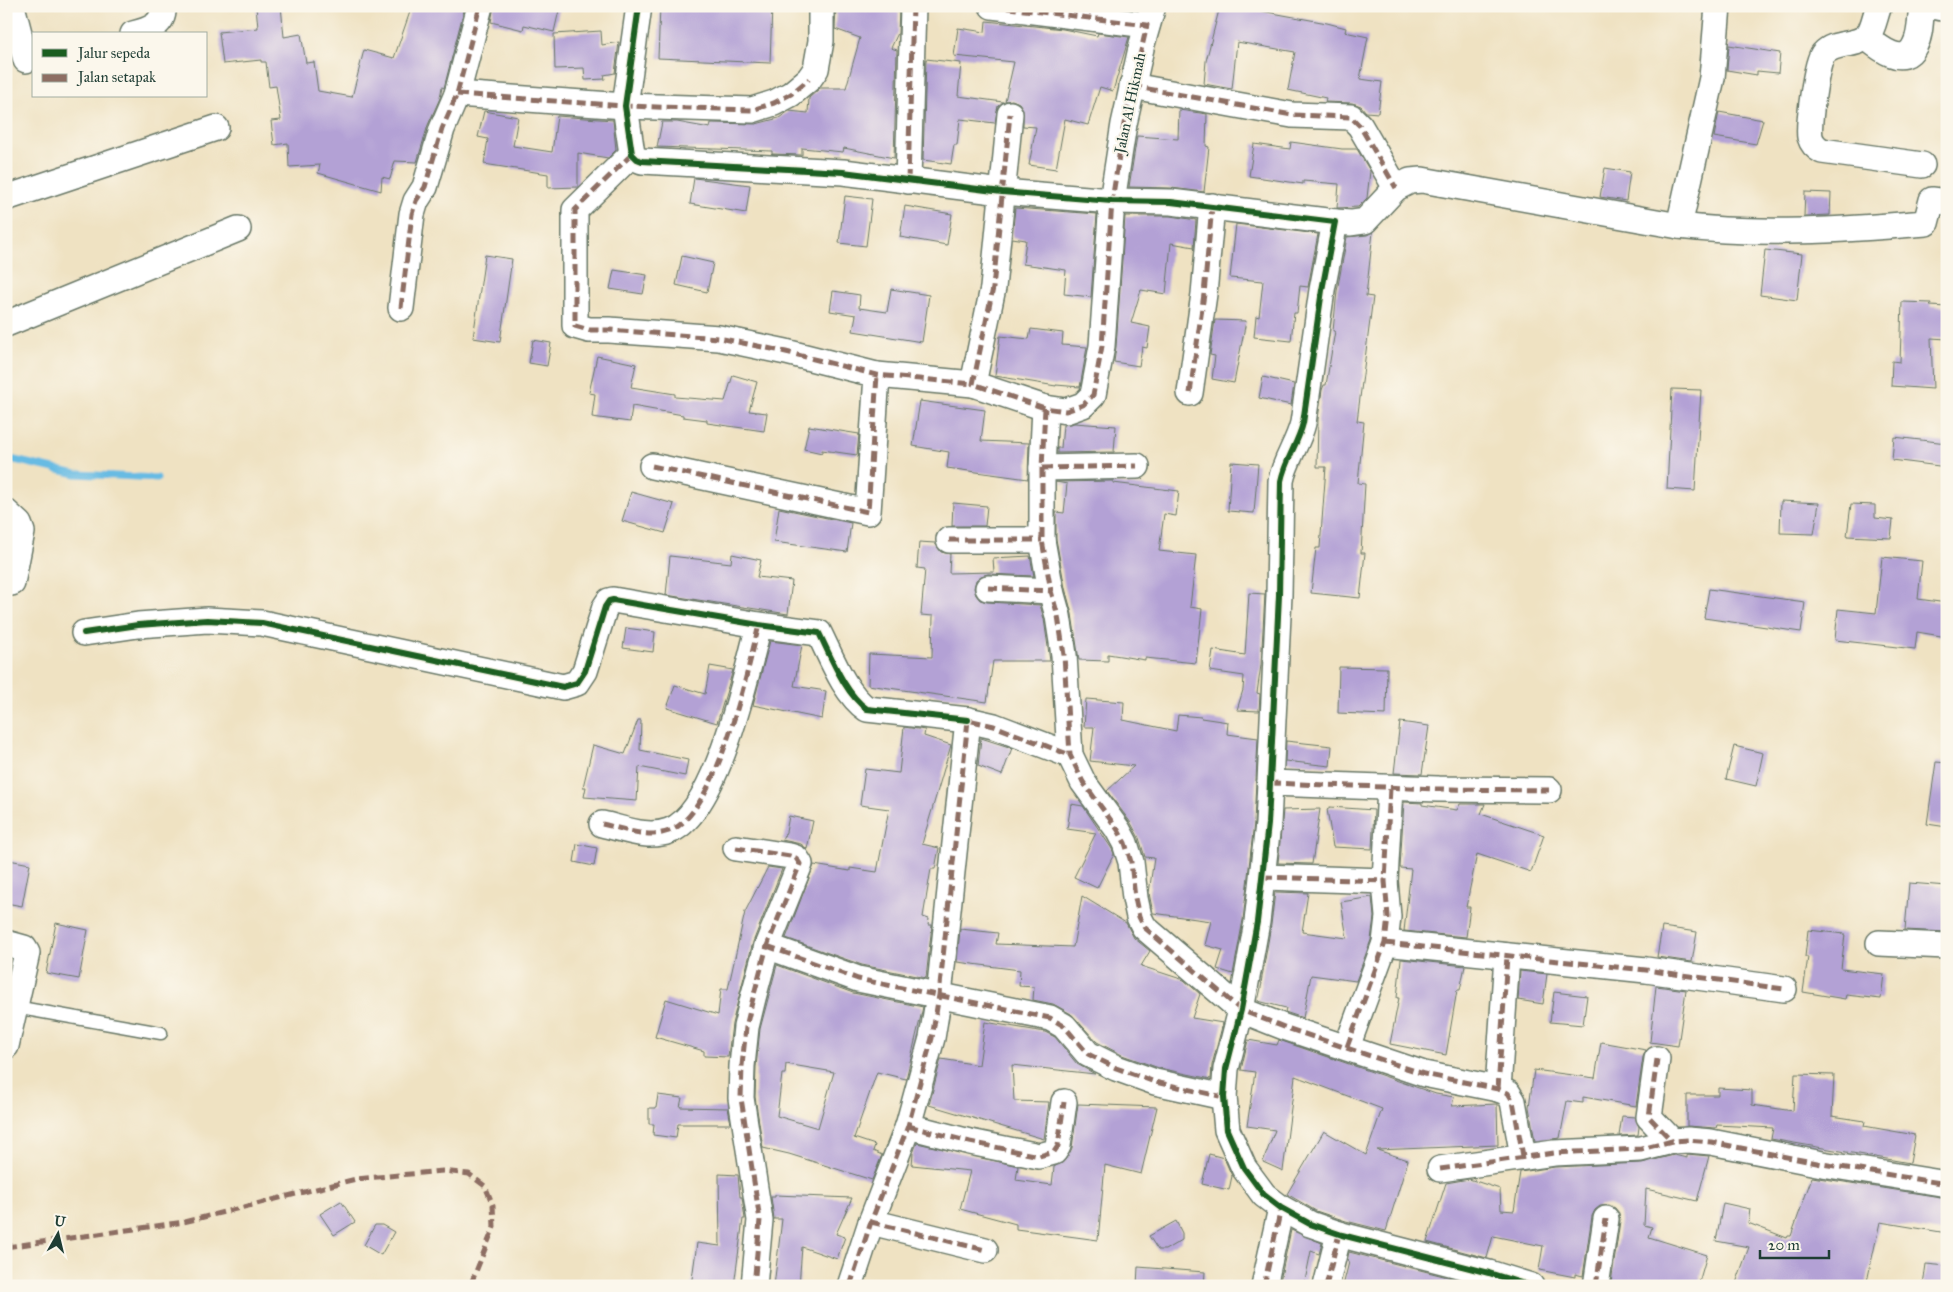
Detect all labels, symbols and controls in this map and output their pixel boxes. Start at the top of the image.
legend [32,32,208,98]
text: Jalur sepeda [76,44,151,63]
street label: Jalan Al Hikmah [1110,50,1151,157]
text: Jalan setapak [76,68,156,87]
north arrow [32,1210,82,1260]
text: U [53,1212,67,1231]
scale bar [1760,1227,1829,1259]
text: 20 m [1768,1236,1800,1254]

